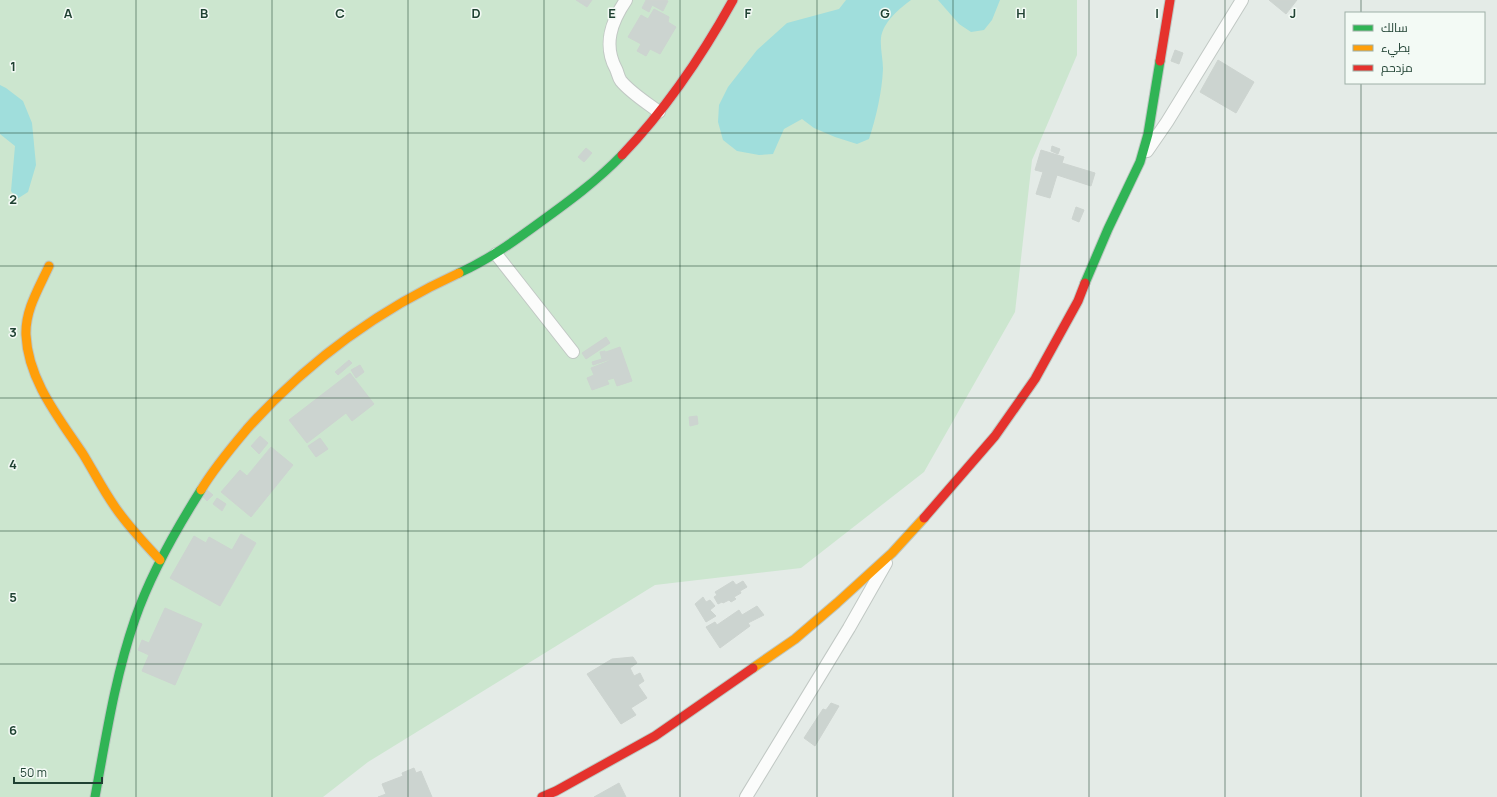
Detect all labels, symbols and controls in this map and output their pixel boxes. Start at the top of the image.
text: A [64,4,73,22]
text: B [200,4,208,22]
text: C [335,4,345,22]
text: D [471,4,481,22]
text: E [608,4,616,22]
text: F [745,4,752,22]
text: G [880,4,890,22]
text: H [1016,4,1026,22]
text: I [1155,4,1159,22]
text: J [1290,4,1296,22]
legend [1345,12,1485,84]
text: سالك [1381,19,1408,36]
text: بطيء [1381,39,1410,58]
text: 1 [10,57,16,75]
text: مزدحم [1381,59,1413,76]
text: 2 [9,190,17,208]
text: 3 [9,323,17,341]
text: 4 [9,455,17,473]
text: 5 [9,588,17,606]
text: 6 [9,721,17,739]
scale bar [14,759,102,785]
text: 50 m [20,764,47,781]

